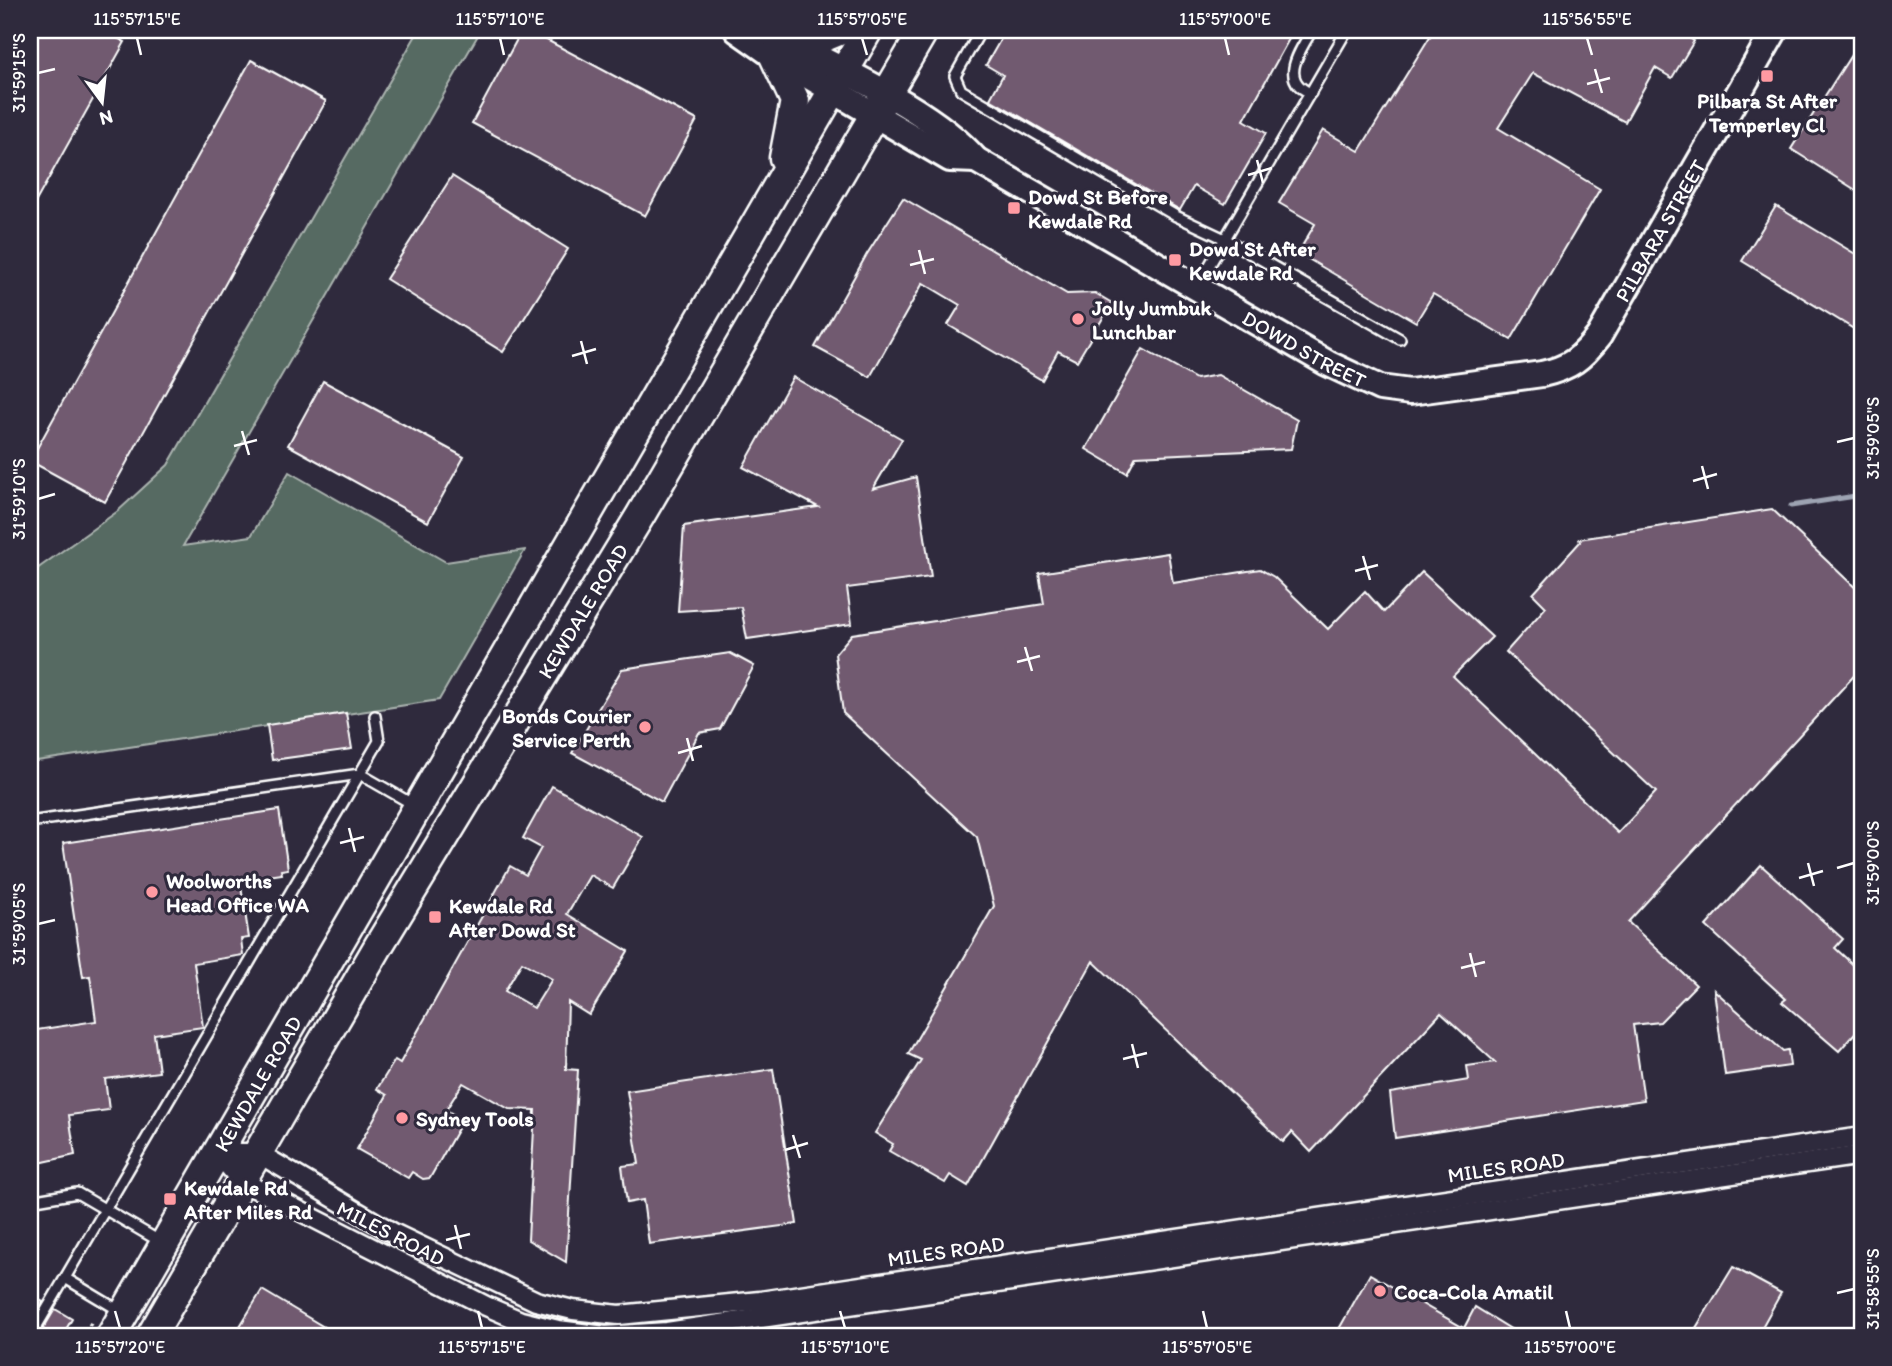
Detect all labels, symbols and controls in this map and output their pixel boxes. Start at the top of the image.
text: 115°57'15"E [93,8,181,30]
text: 115°57'10"E [455,8,545,30]
text: 115°57'05"E [817,8,907,30]
text: 115°57'00"E [1179,8,1271,30]
text: 115°56'55"E [1542,8,1632,30]
text: 31°59'15"S [8,33,30,113]
north arrow [66,66,136,136]
marker: Pilbara St After Temperley Cl [1759,68,1775,84]
place label: Pilbara St After Temperley Cl [1697,88,1838,138]
text: N [97,105,115,131]
street label: PILBARA STREET [1609,155,1711,306]
place label: Dowd St Before Kewdale Rd [1028,184,1168,233]
marker: Dowd St Before Kewdale Rd [1006,200,1022,216]
place label: Dowd St After Kewdale Rd [1189,236,1316,285]
marker: Dowd St After Kewdale Rd [1167,252,1183,268]
place label: Jolly Jumbuk Lunchbar [1091,295,1213,344]
street label: DOWD STREET [1238,304,1371,392]
marker: Jolly Jumbuk Lunchbar [1070,311,1086,327]
text: 31°59'05"S [1862,397,1884,479]
text: 31°59'10"S [8,458,30,540]
street label: KEWDALE ROAD [532,539,633,682]
place label: Bonds Courier Service Perth [502,703,632,752]
marker: Bonds Courier Service Perth [637,719,653,735]
text: 31°59'00"S [1862,821,1884,905]
place label: Woolworths Head Office WA [166,868,309,917]
text: 31°59'05"S [8,883,30,965]
marker: Woolworths Head Office WA [144,884,160,900]
place label: Kewdale Rd After Dowd St [448,893,576,942]
marker: Kewdale Rd After Dowd St [427,909,443,925]
street label: KEWDALE ROAD [208,1011,307,1156]
place label: Sydney Tools [416,1106,534,1132]
marker: Sydney Tools [394,1110,410,1126]
street label: MILES ROAD [1446,1146,1566,1188]
place label: Kewdale Rd After Miles Rd [183,1175,313,1224]
marker: Kewdale Rd After Miles Rd [162,1191,178,1207]
street label: MILES ROAD [333,1195,449,1271]
street label: MILES ROAD [886,1230,1006,1272]
text: 31°58'55"S [1862,1248,1884,1330]
place label: Coca-Cola Amatil [1394,1279,1554,1304]
marker: Coca-Cola Amatil [1372,1283,1388,1299]
text: 115°57'20"E [75,1336,165,1358]
text: 115°57'15"E [438,1336,526,1358]
text: 115°57'10"E [800,1336,890,1358]
text: 115°57'05"E [1162,1336,1252,1358]
text: 115°57'00"E [1524,1336,1616,1358]

